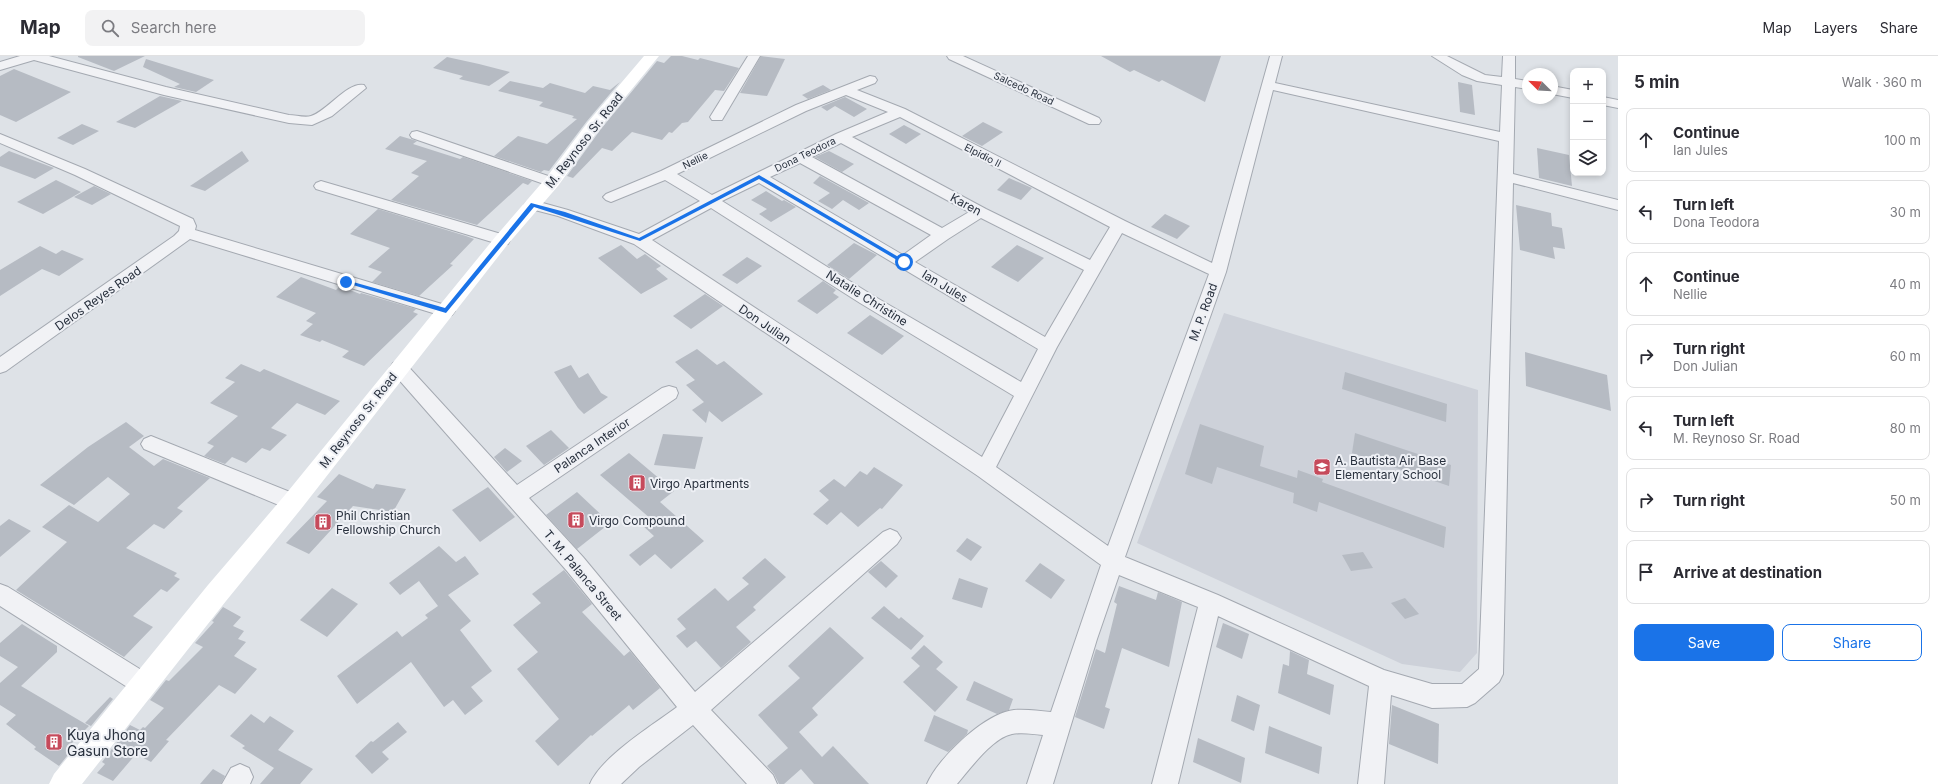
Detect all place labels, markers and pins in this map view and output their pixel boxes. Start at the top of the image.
place label: A. Bautista Air Base Elementary School [1335,453,1446,482]
school or university icon: A. Bautista Air Base Elementary School [1312,457,1332,477]
building icon: Virgo Apartments [627,473,647,493]
place label: Virgo Apartments [650,476,749,491]
place label: Phil Christian Fellowship Church [336,508,441,537]
building icon: Virgo Compound [566,510,586,530]
building icon: Phil Christian Fellowship Church [313,512,333,532]
place label: Virgo Compound [589,513,685,528]
place label: Kuya Jhong Gasun Store [67,726,148,759]
building icon: Kuya Jhong Gasun Store [44,732,64,752]

